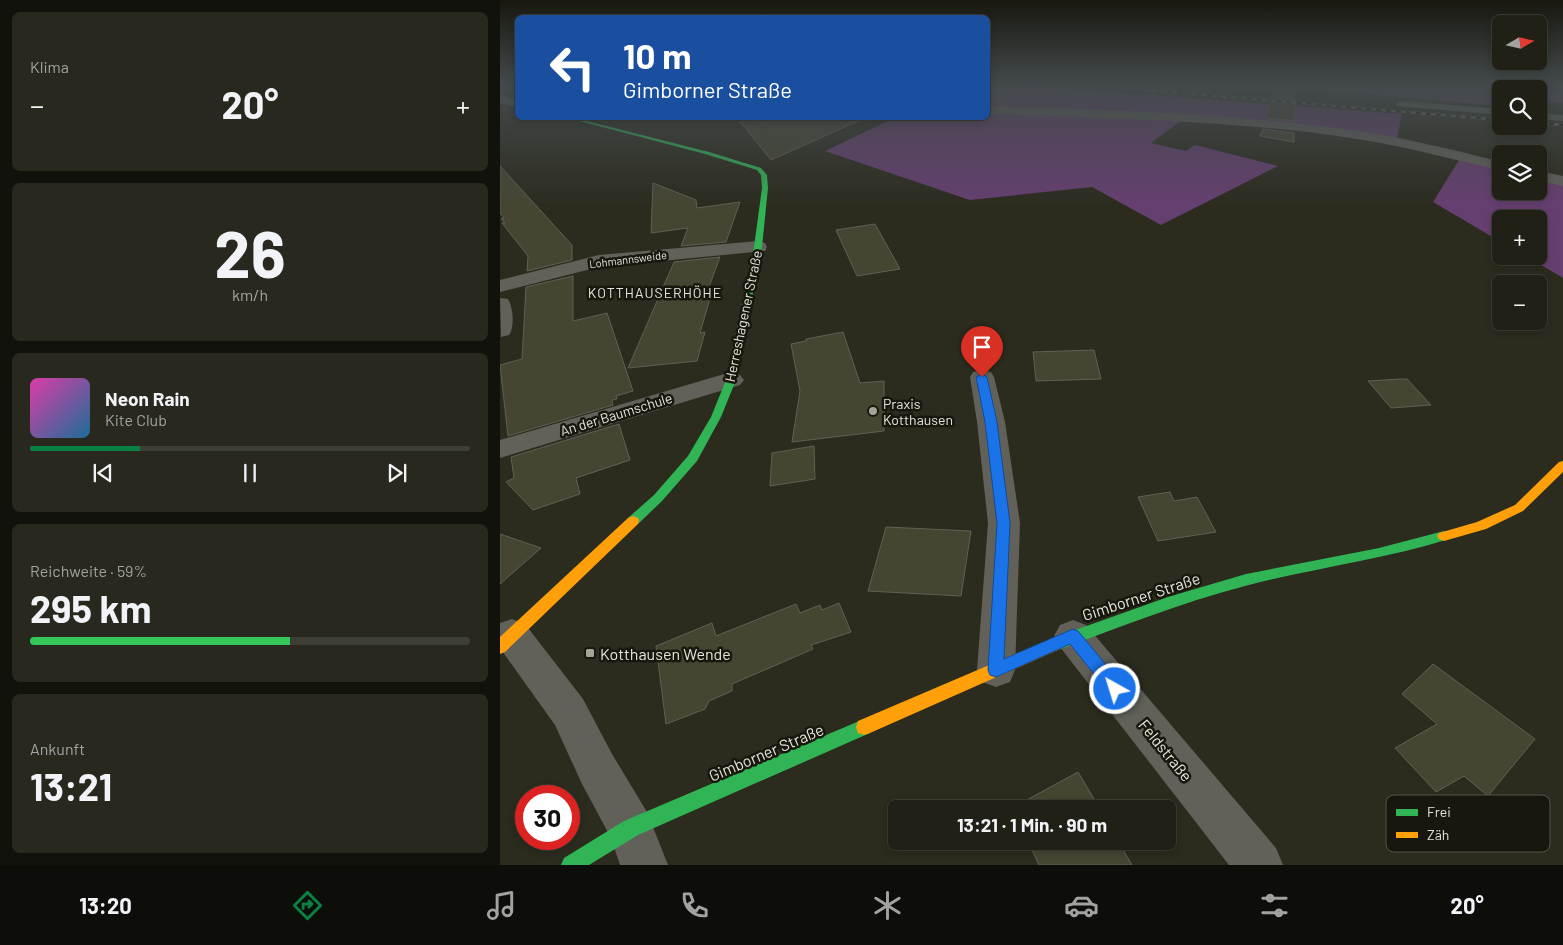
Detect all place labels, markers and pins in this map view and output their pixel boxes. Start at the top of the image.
pin [961,326,1003,377]
place label: Praxis Kotthausen [883,395,953,428]
marker: Praxis Kotthausen [867,405,879,417]
place label: Kotthausen Wende [600,644,731,663]
marker: Kotthausen Wende [584,647,596,659]

